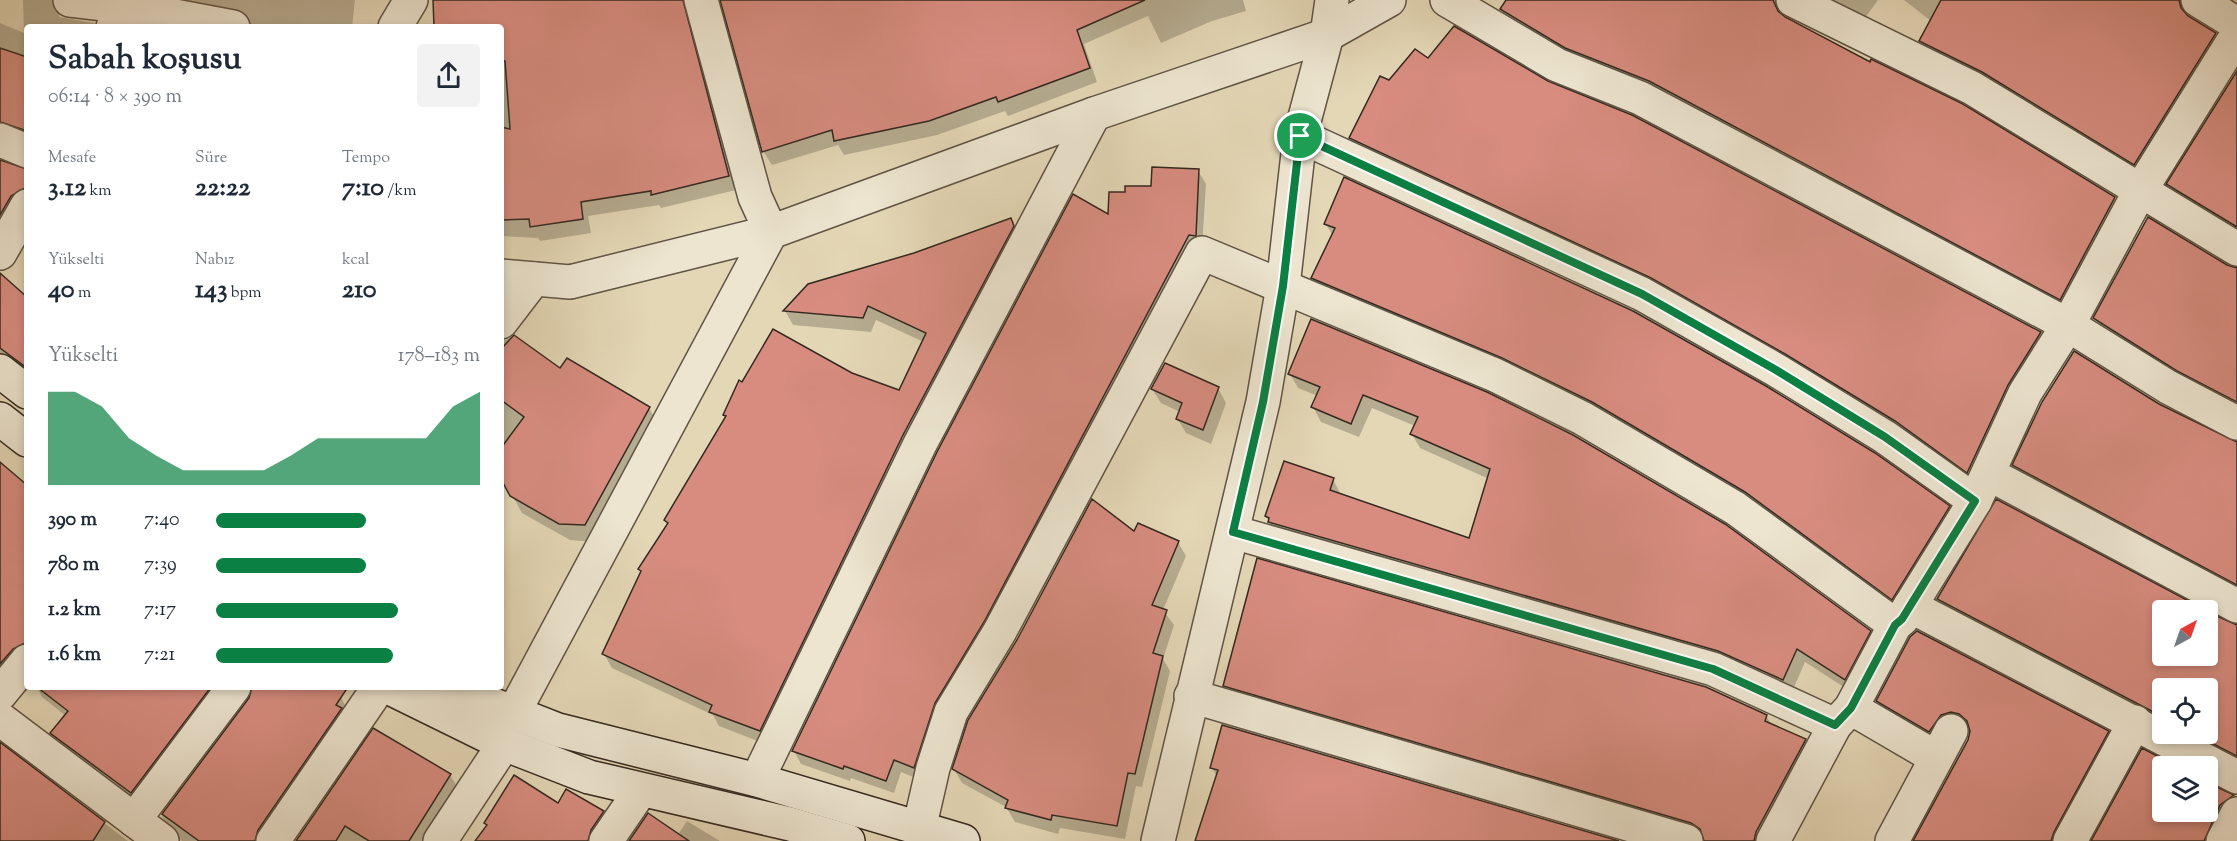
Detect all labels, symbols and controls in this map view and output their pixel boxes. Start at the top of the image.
text: Sabah koşusu [48,36,242,84]
button: share [417,44,480,107]
text: 06:14 · 8 × 390 m [48,83,182,112]
pin [1274,110,1325,161]
icon: arrive [1283,119,1316,152]
text: Mesafe [48,147,96,170]
text: Süre [195,147,227,170]
text: Tempo [342,147,390,170]
text: 3.12 [48,170,86,207]
text: 22:22 [195,170,250,207]
text: 7:10 [342,170,384,207]
text: km [86,180,111,203]
text: /km [384,180,416,203]
text: Yükselti [48,249,104,272]
text: Nabız [195,249,234,272]
text: kcal [342,249,370,272]
text: 40 [48,272,75,309]
text: 143 [195,272,227,309]
text: 210 [342,272,377,309]
text: m [75,282,91,305]
text: bpm [227,282,262,305]
text: Yükselti [48,342,118,371]
text: 178–183 m [398,342,480,371]
text: 390 m [48,506,97,535]
text: 7:40 [144,506,180,535]
text: 780 m [48,551,99,580]
text: 7:39 [144,551,177,580]
text: 1.2 km [48,596,101,625]
text: 7:17 [144,596,176,625]
north arrow [2152,600,2218,666]
map controls [2152,600,2218,822]
text: 1.6 km [48,641,101,670]
text: 7:21 [144,641,175,670]
button: locate [2152,678,2218,744]
button: layers [2152,756,2218,822]

